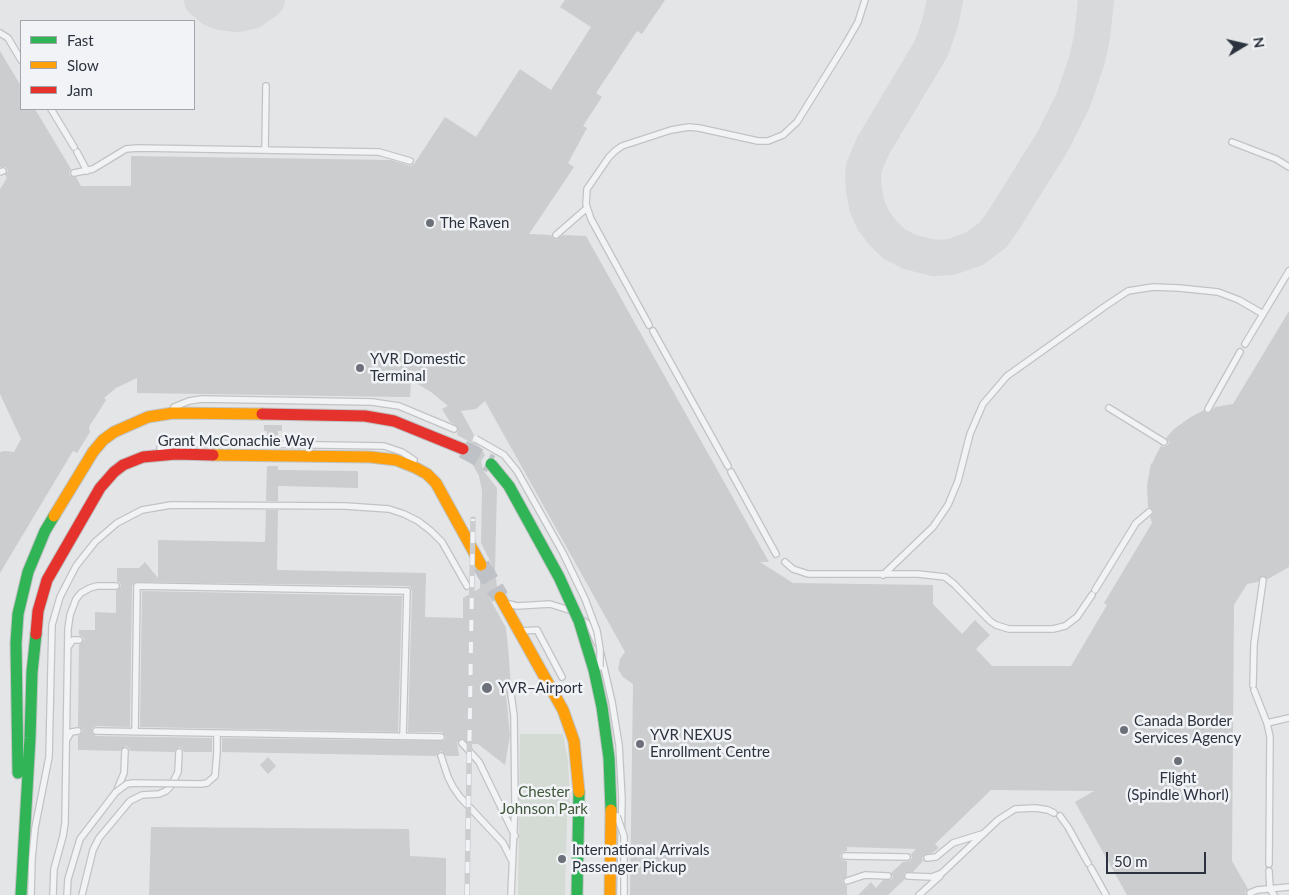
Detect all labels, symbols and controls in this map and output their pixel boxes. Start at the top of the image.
legend [20,20,195,110]
north arrow [1219,20,1269,70]
text: Fast [67,31,94,49]
text: N [1250,36,1269,49]
text: Slow [67,56,99,74]
text: Jam [67,81,93,99]
place label: The Raven [440,214,509,232]
marker: The Raven [424,217,436,229]
place label: YVR Domestic Terminal [370,350,466,385]
marker: YVR Domestic Terminal [354,362,366,374]
street label: Grant McConachie Way [158,432,314,450]
place label: YVR–Airport [498,679,583,697]
marker: YVR–Airport [480,681,494,695]
place label: Canada Border Services Agency [1134,712,1241,747]
marker: Canada Border Services Agency [1118,724,1130,736]
place label: YVR NEXUS Enrollment Centre [650,726,770,761]
marker: YVR NEXUS Enrollment Centre [634,738,646,750]
marker: Flight (Spindle Whorl) [1172,755,1184,767]
place label: Flight (Spindle Whorl) [1127,769,1229,804]
park label: Chester Johnson Park [500,783,588,818]
place label: International Arrivals Passenger Pickup [572,841,709,876]
scale bar [1109,842,1209,874]
text: 50 m [1114,852,1148,870]
marker: International Arrivals Passenger Pickup [556,853,568,865]

